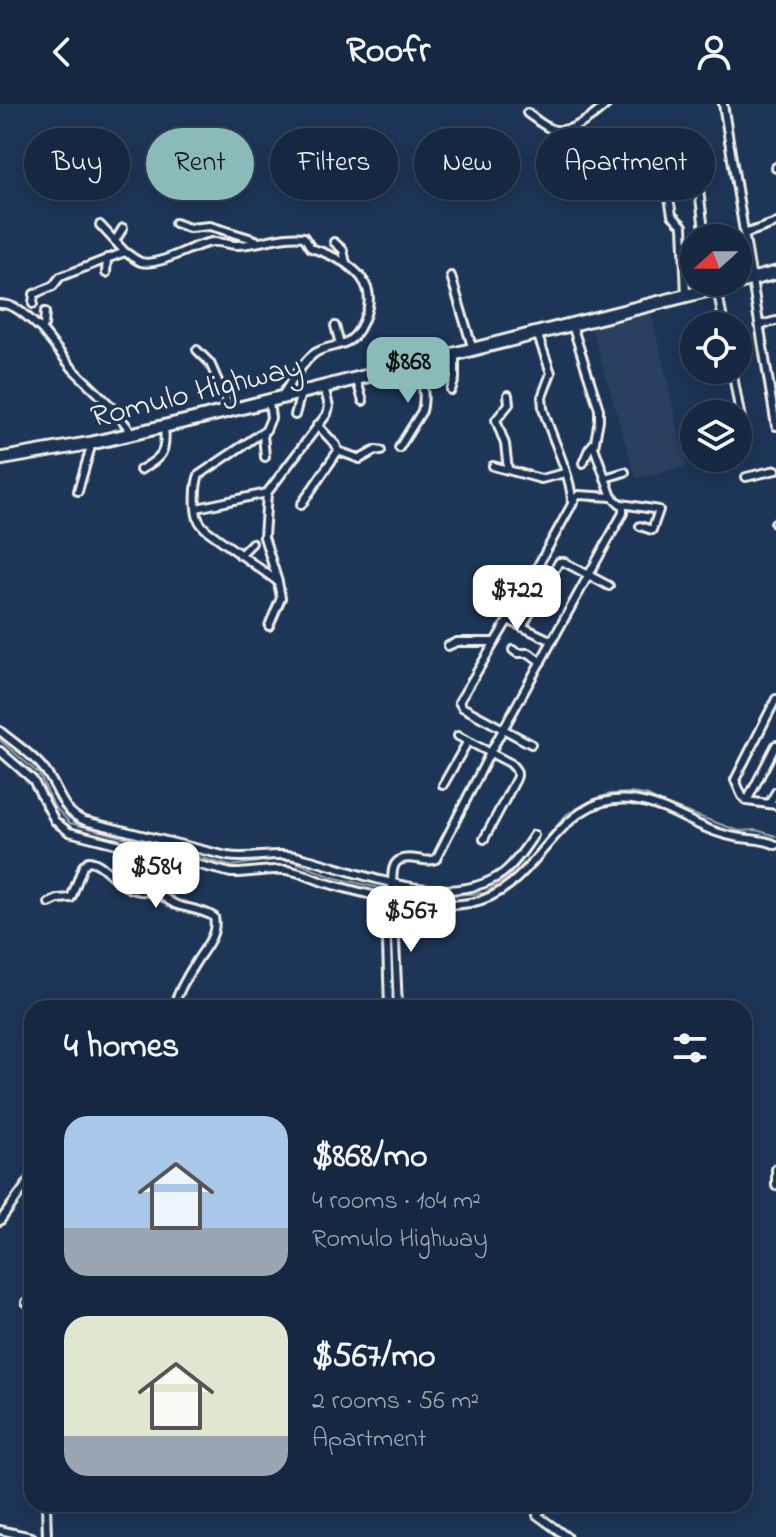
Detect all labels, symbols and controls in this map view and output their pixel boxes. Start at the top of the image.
text: Roofr [346,26,430,79]
icon: back [40,30,84,74]
icon: person [692,30,736,74]
chip: Buy [24,128,130,200]
chip: Rent [146,128,254,200]
chip: Filters [270,128,398,200]
chip: New [414,128,520,200]
chip: Apartment [536,128,715,200]
north arrow [680,224,752,296]
map controls [680,224,752,472]
button: locate [680,312,752,384]
pin: $868 [361,337,455,405]
street label: Romulo Highway [86,344,307,442]
text: $868 [385,344,431,382]
button: layers [680,400,752,472]
pin: $722 [470,565,564,633]
text: $722 [491,572,543,610]
pin: $584 [109,842,203,910]
text: $584 [130,849,182,887]
pin: $567 [364,886,458,954]
text: $567 [385,893,437,931]
text: 4 homes [64,1023,179,1073]
icon: filters [668,1026,712,1070]
text: $868/mo [312,1133,428,1183]
icon: home [128,1148,224,1244]
text: 4 rooms · 104 m² [312,1183,481,1221]
text: Romulo Highway [312,1221,488,1259]
text: $567/mo [312,1333,436,1383]
icon: home [128,1348,224,1444]
text: 2 rooms · 56 m² [312,1383,479,1421]
text: Apartment [312,1421,426,1459]

